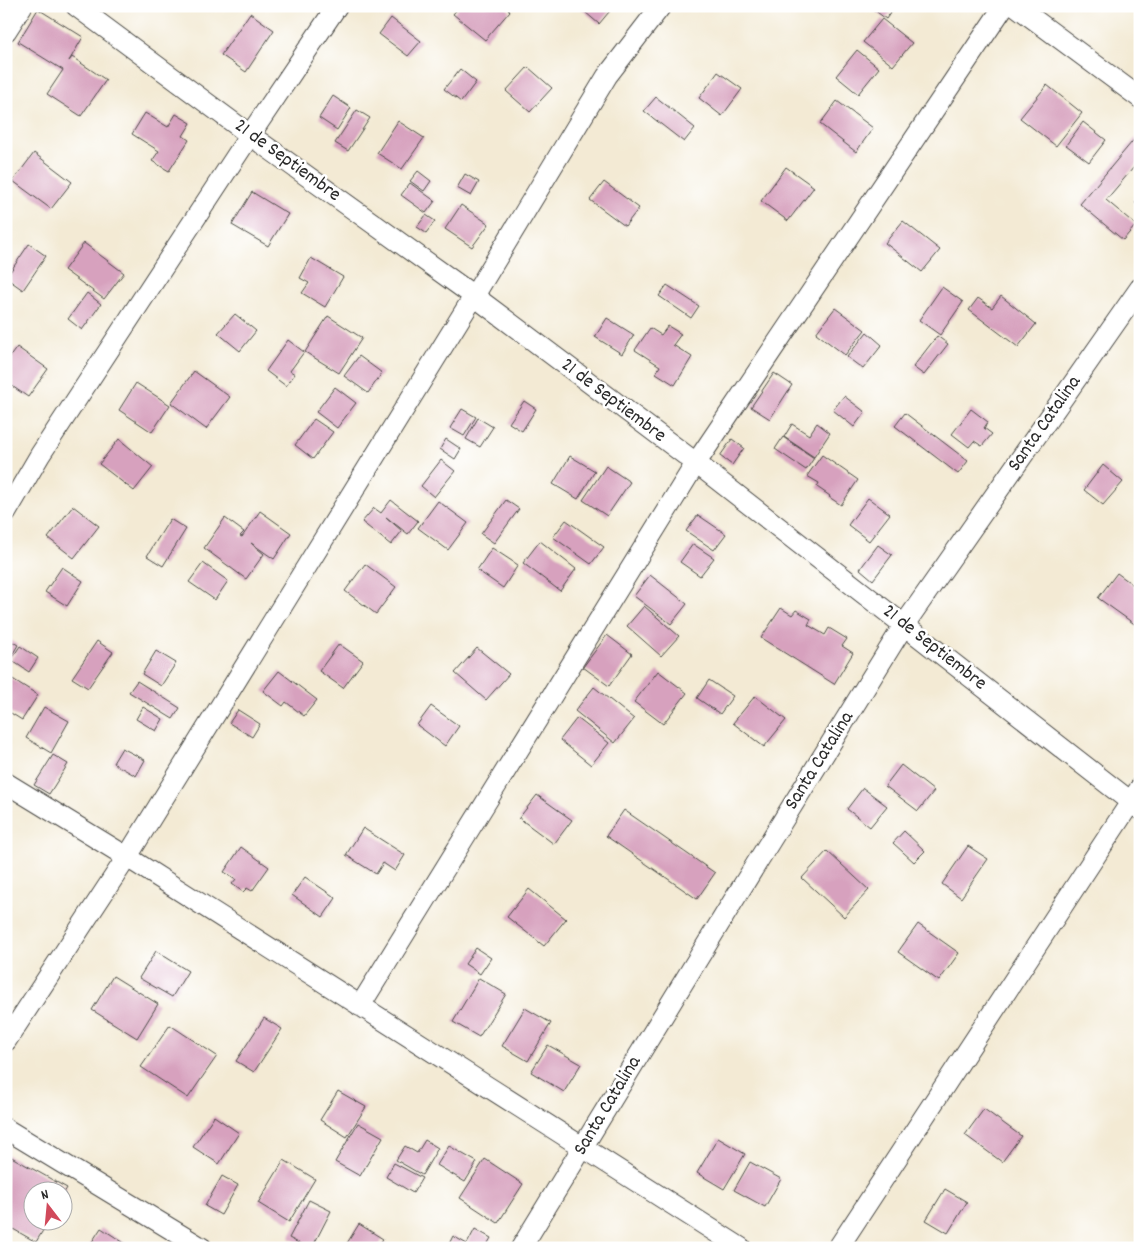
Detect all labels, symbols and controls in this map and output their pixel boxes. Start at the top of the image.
street label: 21 de Septiembre [228,113,346,209]
street label: 21 de Septiembre [554,352,672,450]
street label: Santa Catalina [1001,370,1089,478]
street label: 21 de Septiembre [876,598,992,698]
street label: Santa Catalina [778,706,862,816]
street label: Santa Catalina [567,1050,649,1161]
north arrow [22,1182,72,1232]
text: N [39,1185,51,1206]

